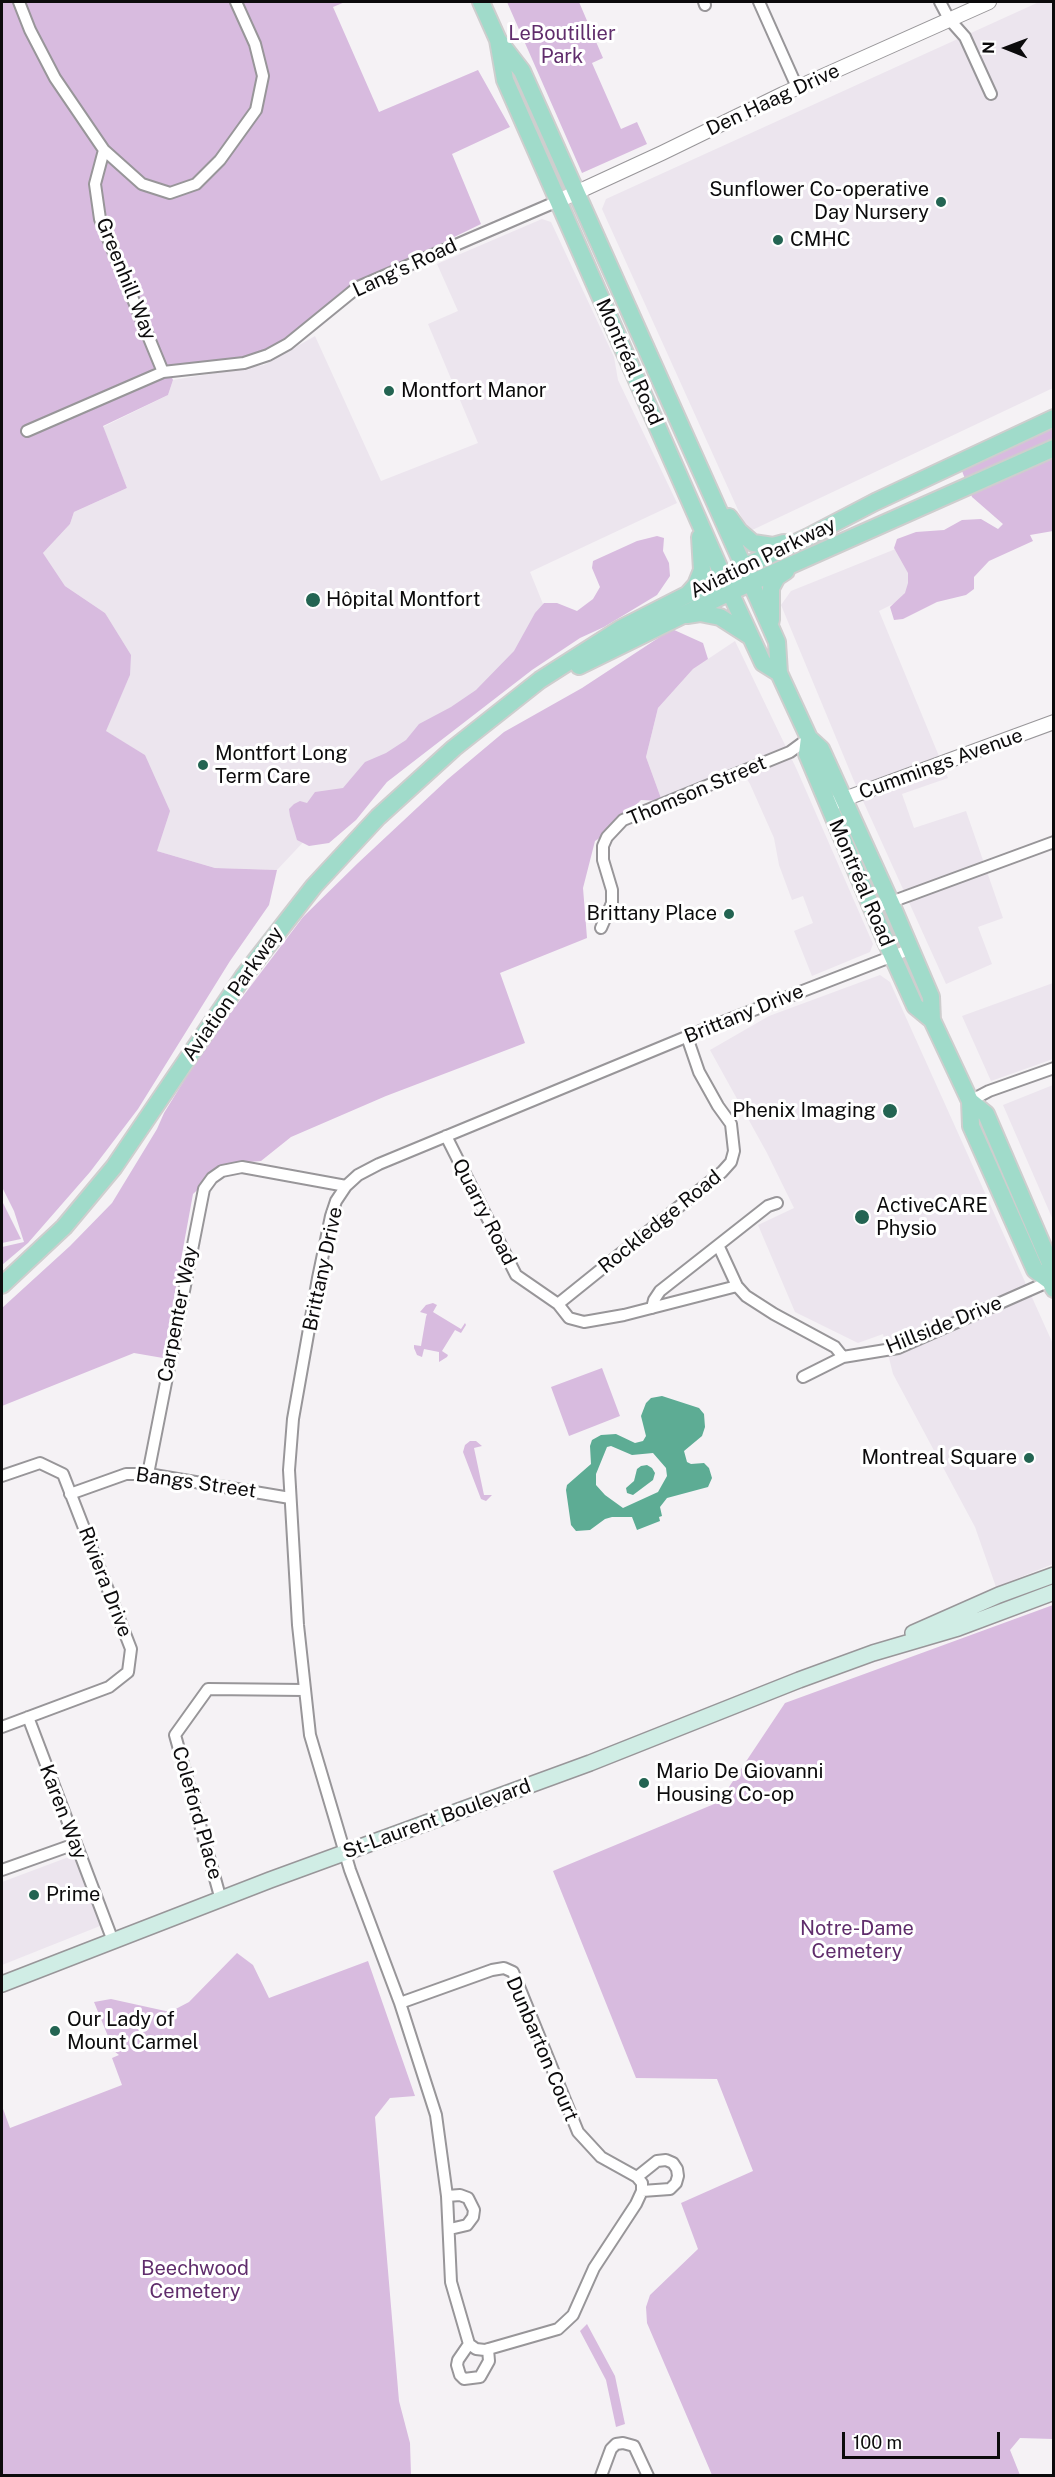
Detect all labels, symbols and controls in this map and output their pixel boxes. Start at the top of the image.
north arrow [977,18,1037,78]
park label: LeBoutillier Park [508,22,616,69]
text: N [979,41,998,54]
street label: Den Haag Drive [703,59,843,141]
place label: Sunflower Co-operative Day Nursery [709,178,929,225]
marker: Sunflower Co-operative Day Nursery [934,195,948,209]
street label: Greenhill Way [91,215,161,343]
place label: CMHC [790,228,851,252]
street label: Lang's Road [349,233,461,303]
marker: CMHC [771,233,785,247]
street label: Montréal Road [590,295,668,429]
place label: Montfort Manor [401,379,547,403]
marker: Montfort Manor [382,384,396,398]
street label: Aviation Parkway [686,512,840,604]
place label: Hôpital Montfort [326,588,480,612]
marker: Hôpital Montfort [304,591,322,609]
street label: Cummings Avenue [856,723,1026,805]
place label: Montfort Long Term Care [215,742,348,789]
street label: Thomson Street [624,751,770,831]
marker: Montfort Long Term Care [196,758,210,772]
street label: Montréal Road [823,816,899,950]
place label: Brittany Place [587,902,717,926]
marker: Brittany Place [722,907,736,921]
street label: Aviation Parkway [178,922,288,1066]
street label: Brittany Drive [681,979,807,1049]
place label: Phenix Imaging [732,1099,876,1123]
marker: Phenix Imaging [881,1102,899,1120]
street label: Quarry Road [447,1155,521,1269]
street label: Rockledge Road [594,1165,726,1279]
place label: ActiveCARE Physio [876,1194,988,1241]
street label: Brittany Drive [298,1205,348,1333]
marker: ActiveCARE Physio [853,1208,871,1226]
street label: Carpenter Way [153,1244,203,1384]
street label: Hillside Drive [882,1291,1006,1359]
place label: Montreal Square [861,1446,1017,1470]
marker: Montreal Square [1022,1451,1036,1465]
street label: Bangs Street [134,1463,258,1503]
street label: Riviera Drive [73,1524,137,1640]
street label: Coleford Place [167,1744,227,1882]
place label: Mario De Giovanni Housing Co-op [656,1760,823,1807]
street label: Karen Way [34,1761,92,1863]
street label: St-Laurent Boulevard [340,1774,534,1864]
marker: Mario De Giovanni Housing Co-op [637,1776,651,1790]
place label: Prime [46,1883,100,1907]
marker: Prime [27,1888,41,1902]
park label: Notre-Dame Cemetery [800,1917,914,1964]
street label: Dunbarton Court [501,1973,583,2125]
place label: Our Lady of Mount Carmel [67,2008,199,2055]
marker: Our Lady of Mount Carmel [48,2024,62,2038]
park label: Beechwood Cemetery [141,2257,249,2304]
scale bar [845,2420,1002,2458]
text: 100 m [853,2432,902,2453]

